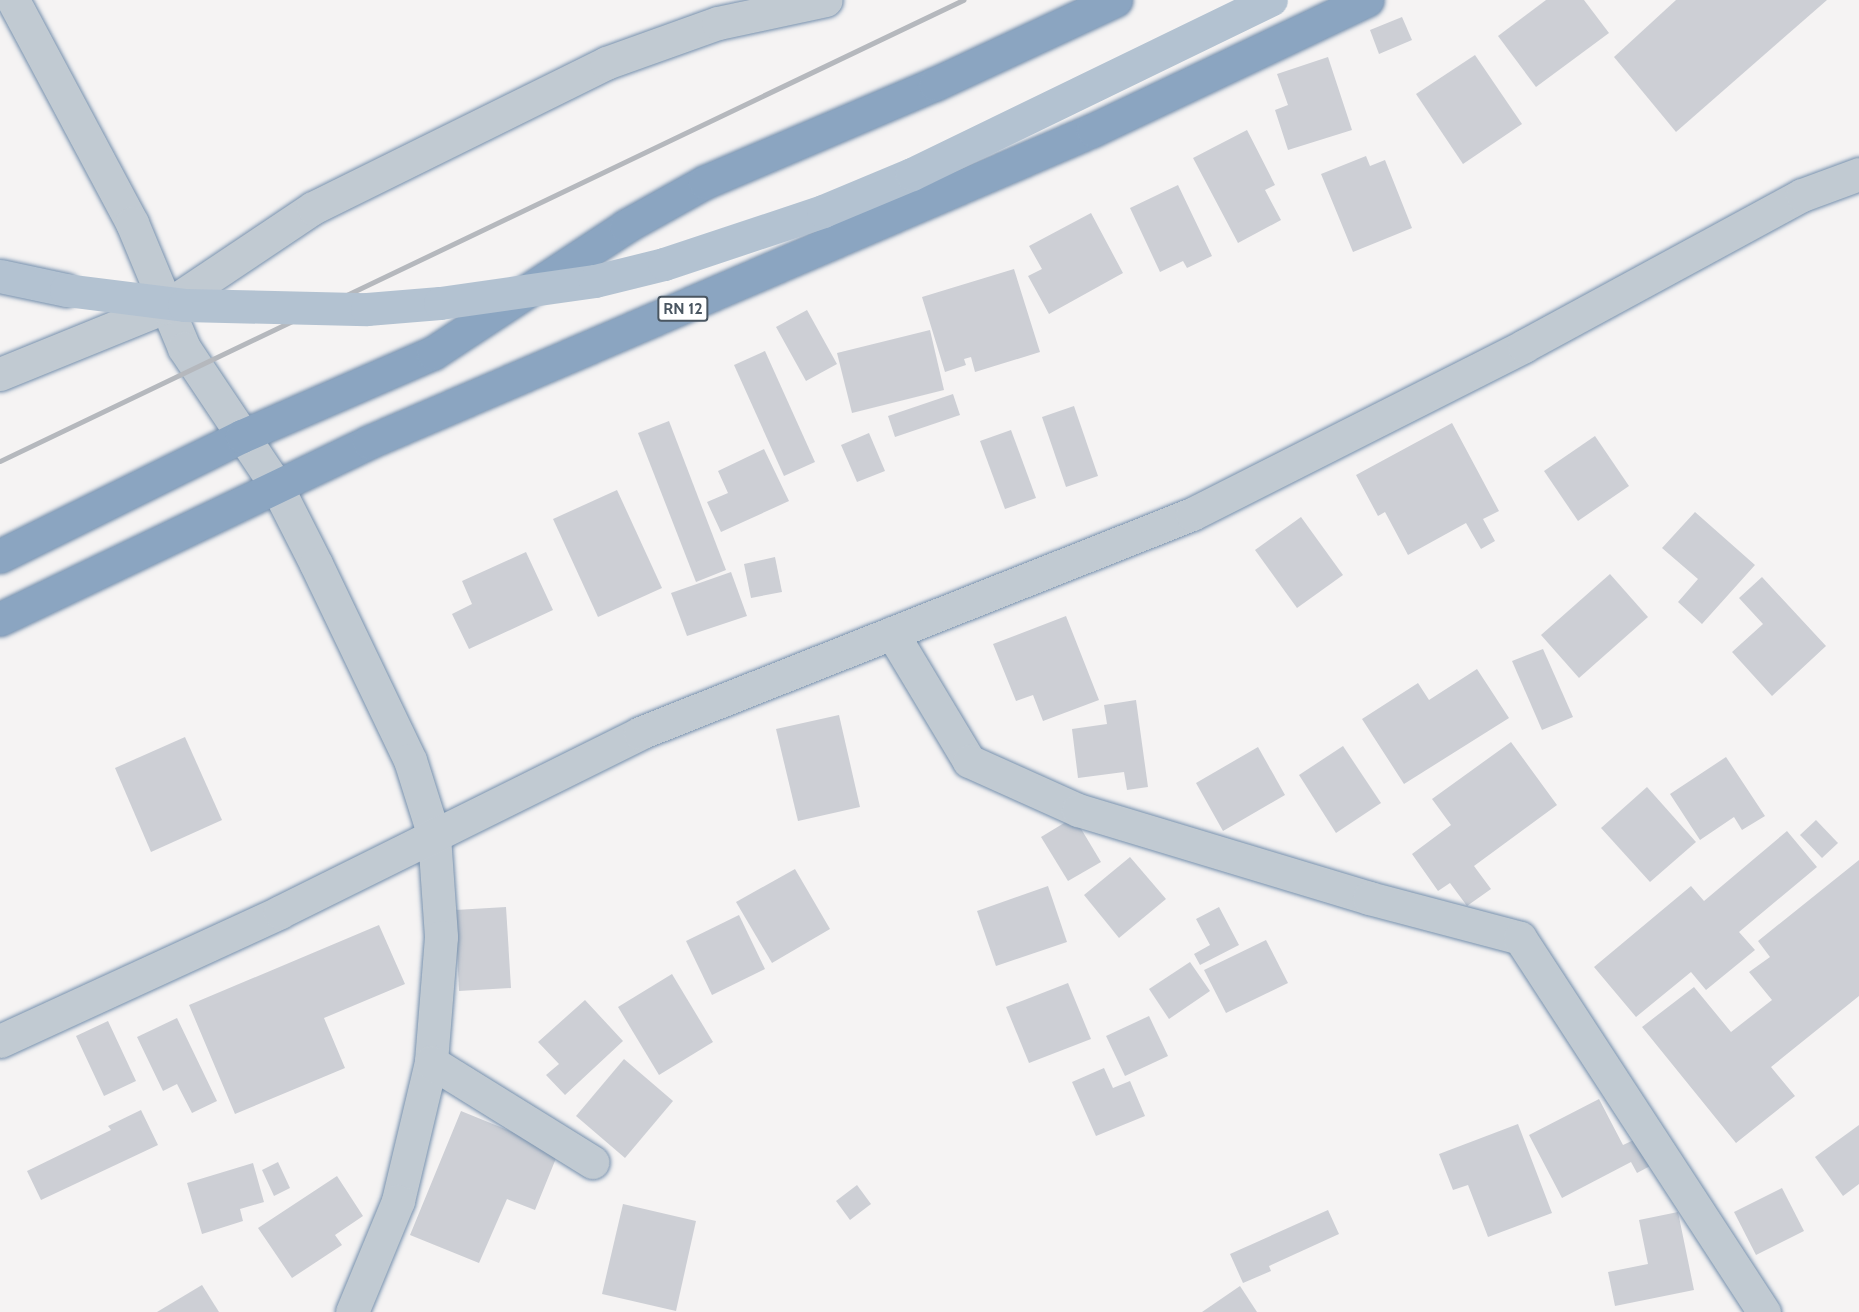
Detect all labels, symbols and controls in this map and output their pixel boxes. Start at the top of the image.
road number: RN 12 [656,296,710,322]

